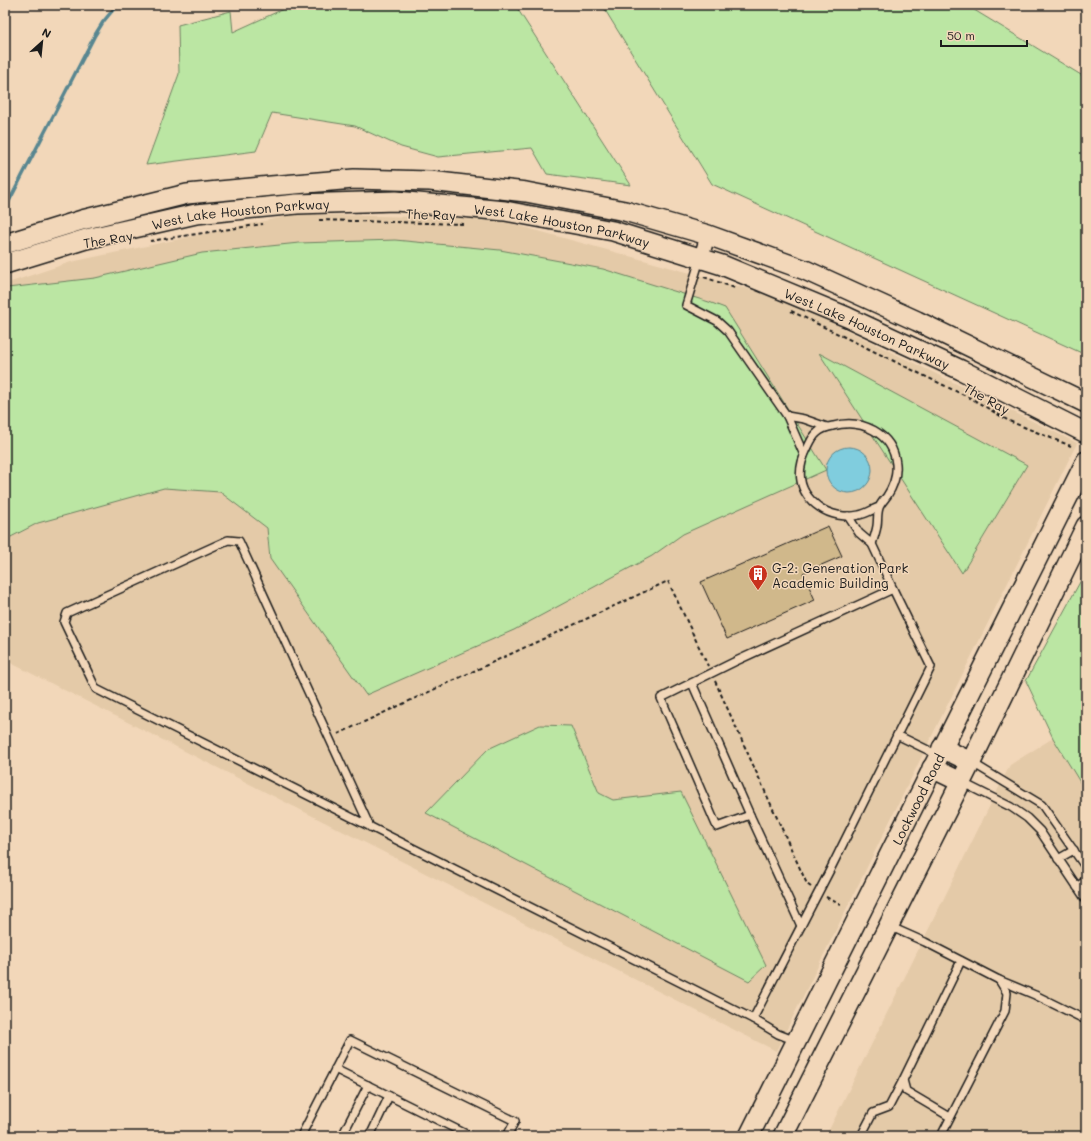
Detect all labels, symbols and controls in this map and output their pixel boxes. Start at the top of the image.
north arrow [22,22,62,62]
scale bar [941,22,1027,48]
text: N [40,24,54,41]
text: 50 m [947,27,975,43]
street label: West Lake Houston Parkway [150,195,330,232]
street label: West Lake Houston Parkway [473,200,652,251]
street label: The Ray [406,205,456,223]
street label: The Ray [82,227,134,251]
street label: West Lake Houston Parkway [782,284,953,372]
street label: The Ray [961,378,1013,418]
place label: G-2: Generation Park Academic Building [772,559,908,591]
building icon: G-2: Generation Park Academic Building [747,563,769,591]
street label: Lockwood Road [888,750,947,847]

